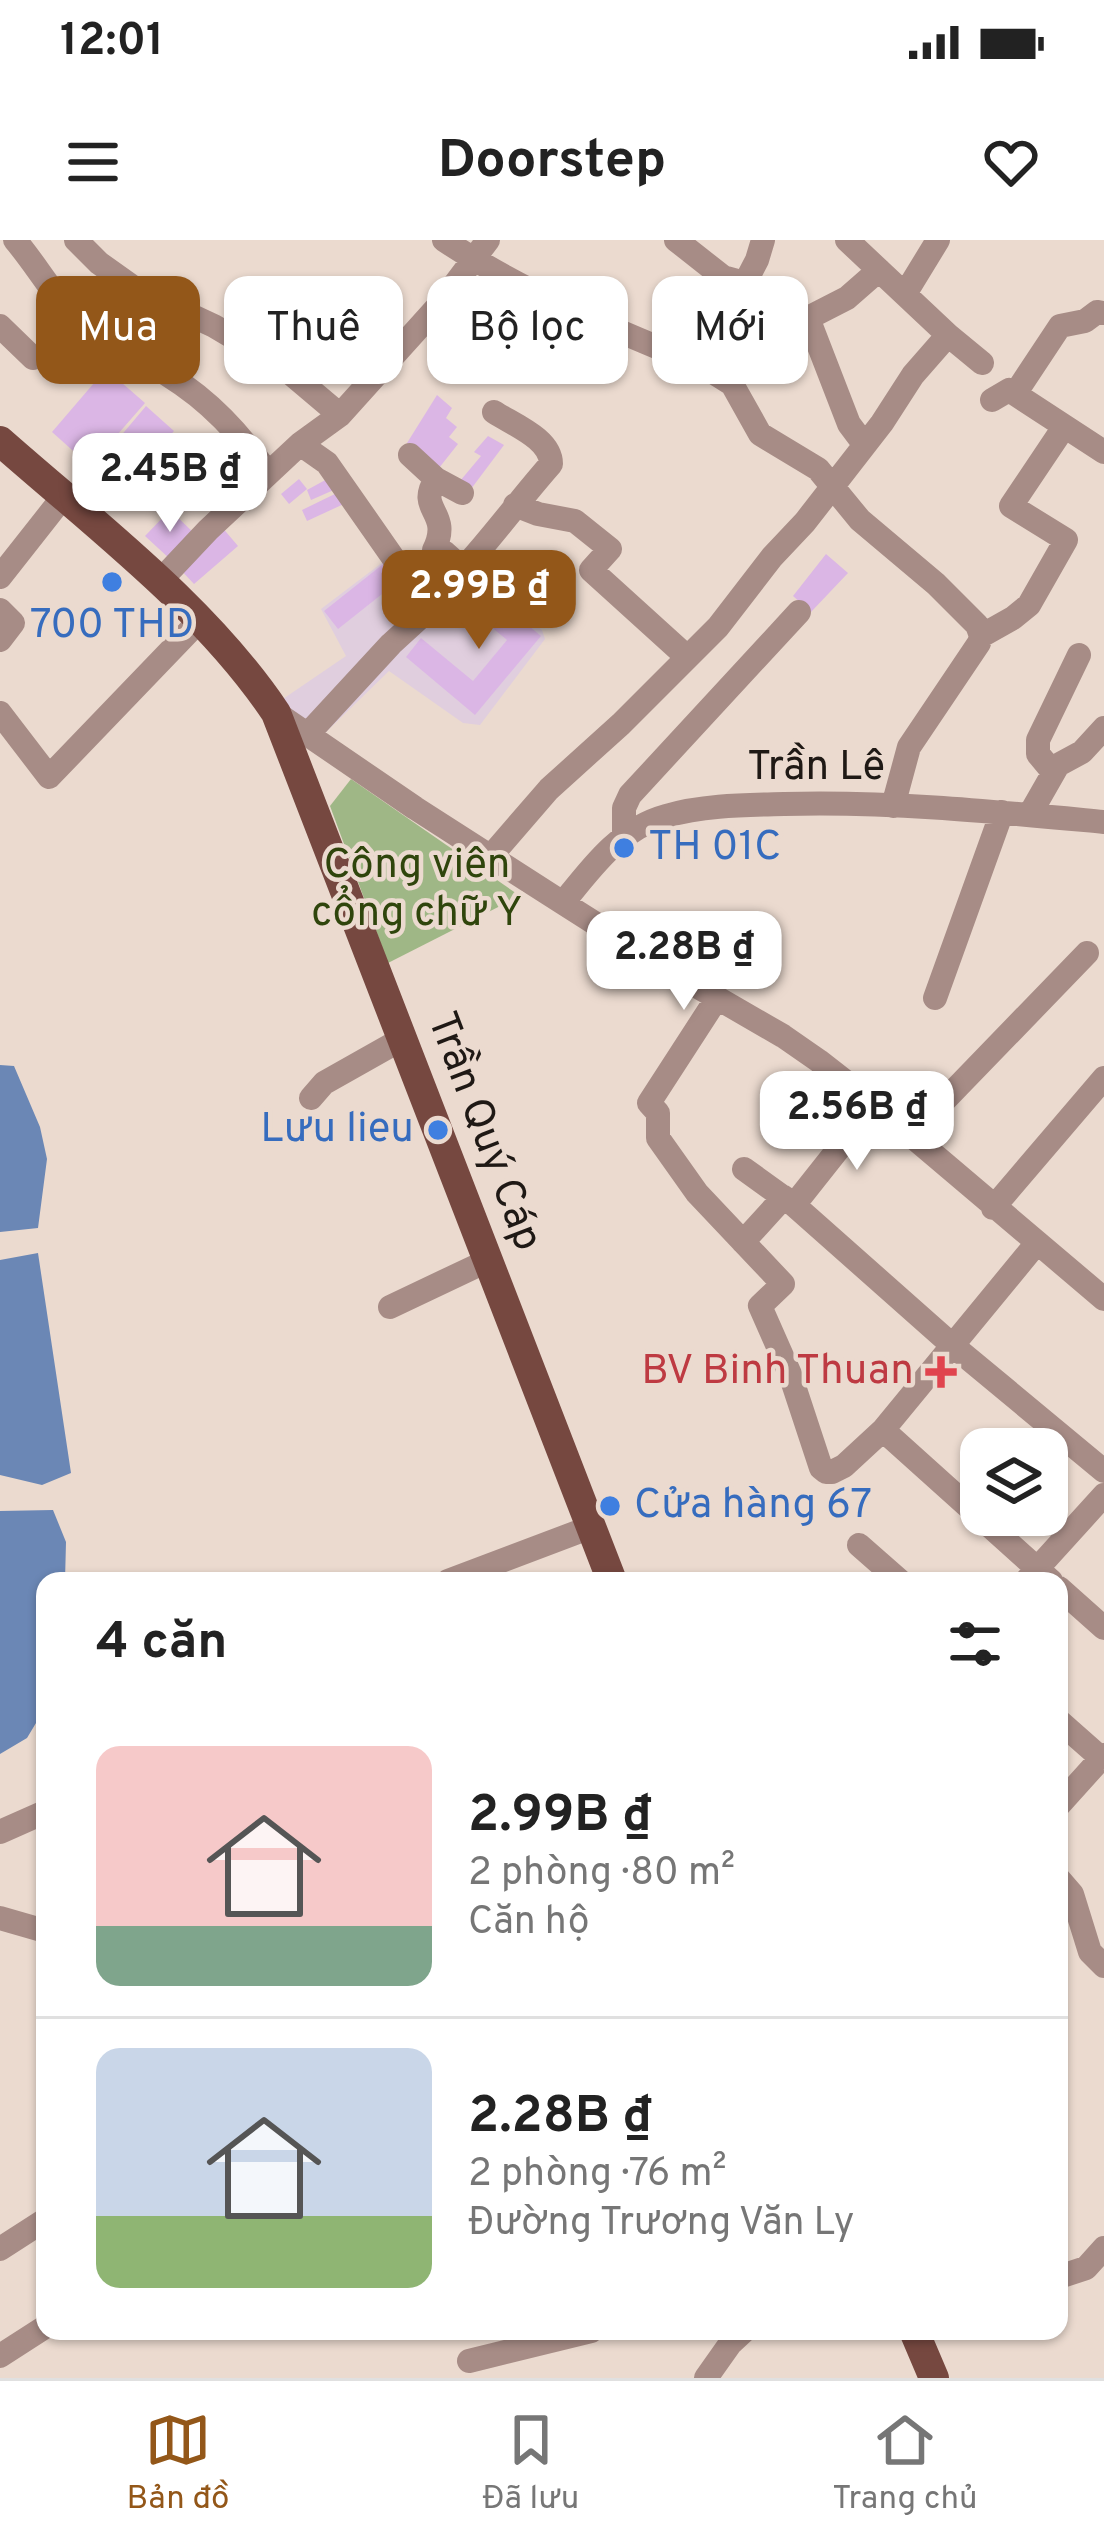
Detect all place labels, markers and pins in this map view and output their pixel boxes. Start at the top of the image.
pin: 2.45B ₫ [59,433,281,535]
pin: 2.99B ₫ [368,550,590,652]
marker: 700 THD [99,569,125,595]
place label: 700 THD [30,600,194,653]
place label: TH 01C [648,822,781,875]
marker: TH 01C [611,835,637,861]
pin: 2.28B ₫ [573,911,795,1013]
pin: 2.56B ₫ [746,1071,968,1173]
place label: Lưu lieu [260,1104,414,1157]
marker: Lưu lieu [425,1117,451,1143]
place label: BV Binh Thuan [641,1346,914,1399]
marker: BV Binh Thuan [925,1356,957,1388]
place label: Cửa hàng 67 [634,1480,872,1533]
marker: Cửa hàng 67 [597,1493,623,1519]

